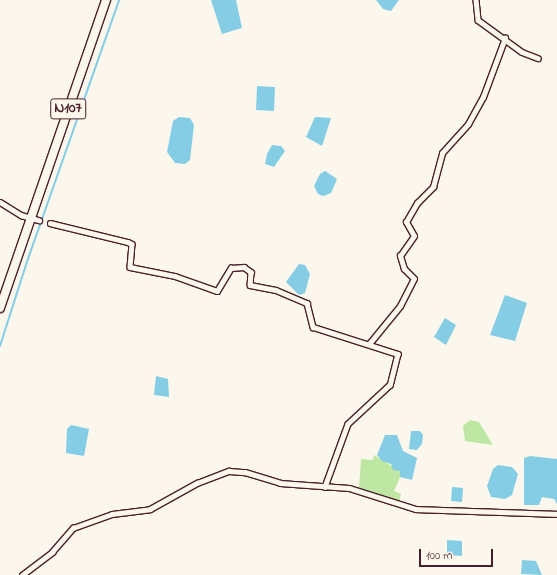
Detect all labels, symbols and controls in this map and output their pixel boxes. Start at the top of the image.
road number: N107 [50,96,86,122]
scale bar [421,541,495,567]
text: 100 m [426,547,453,565]

